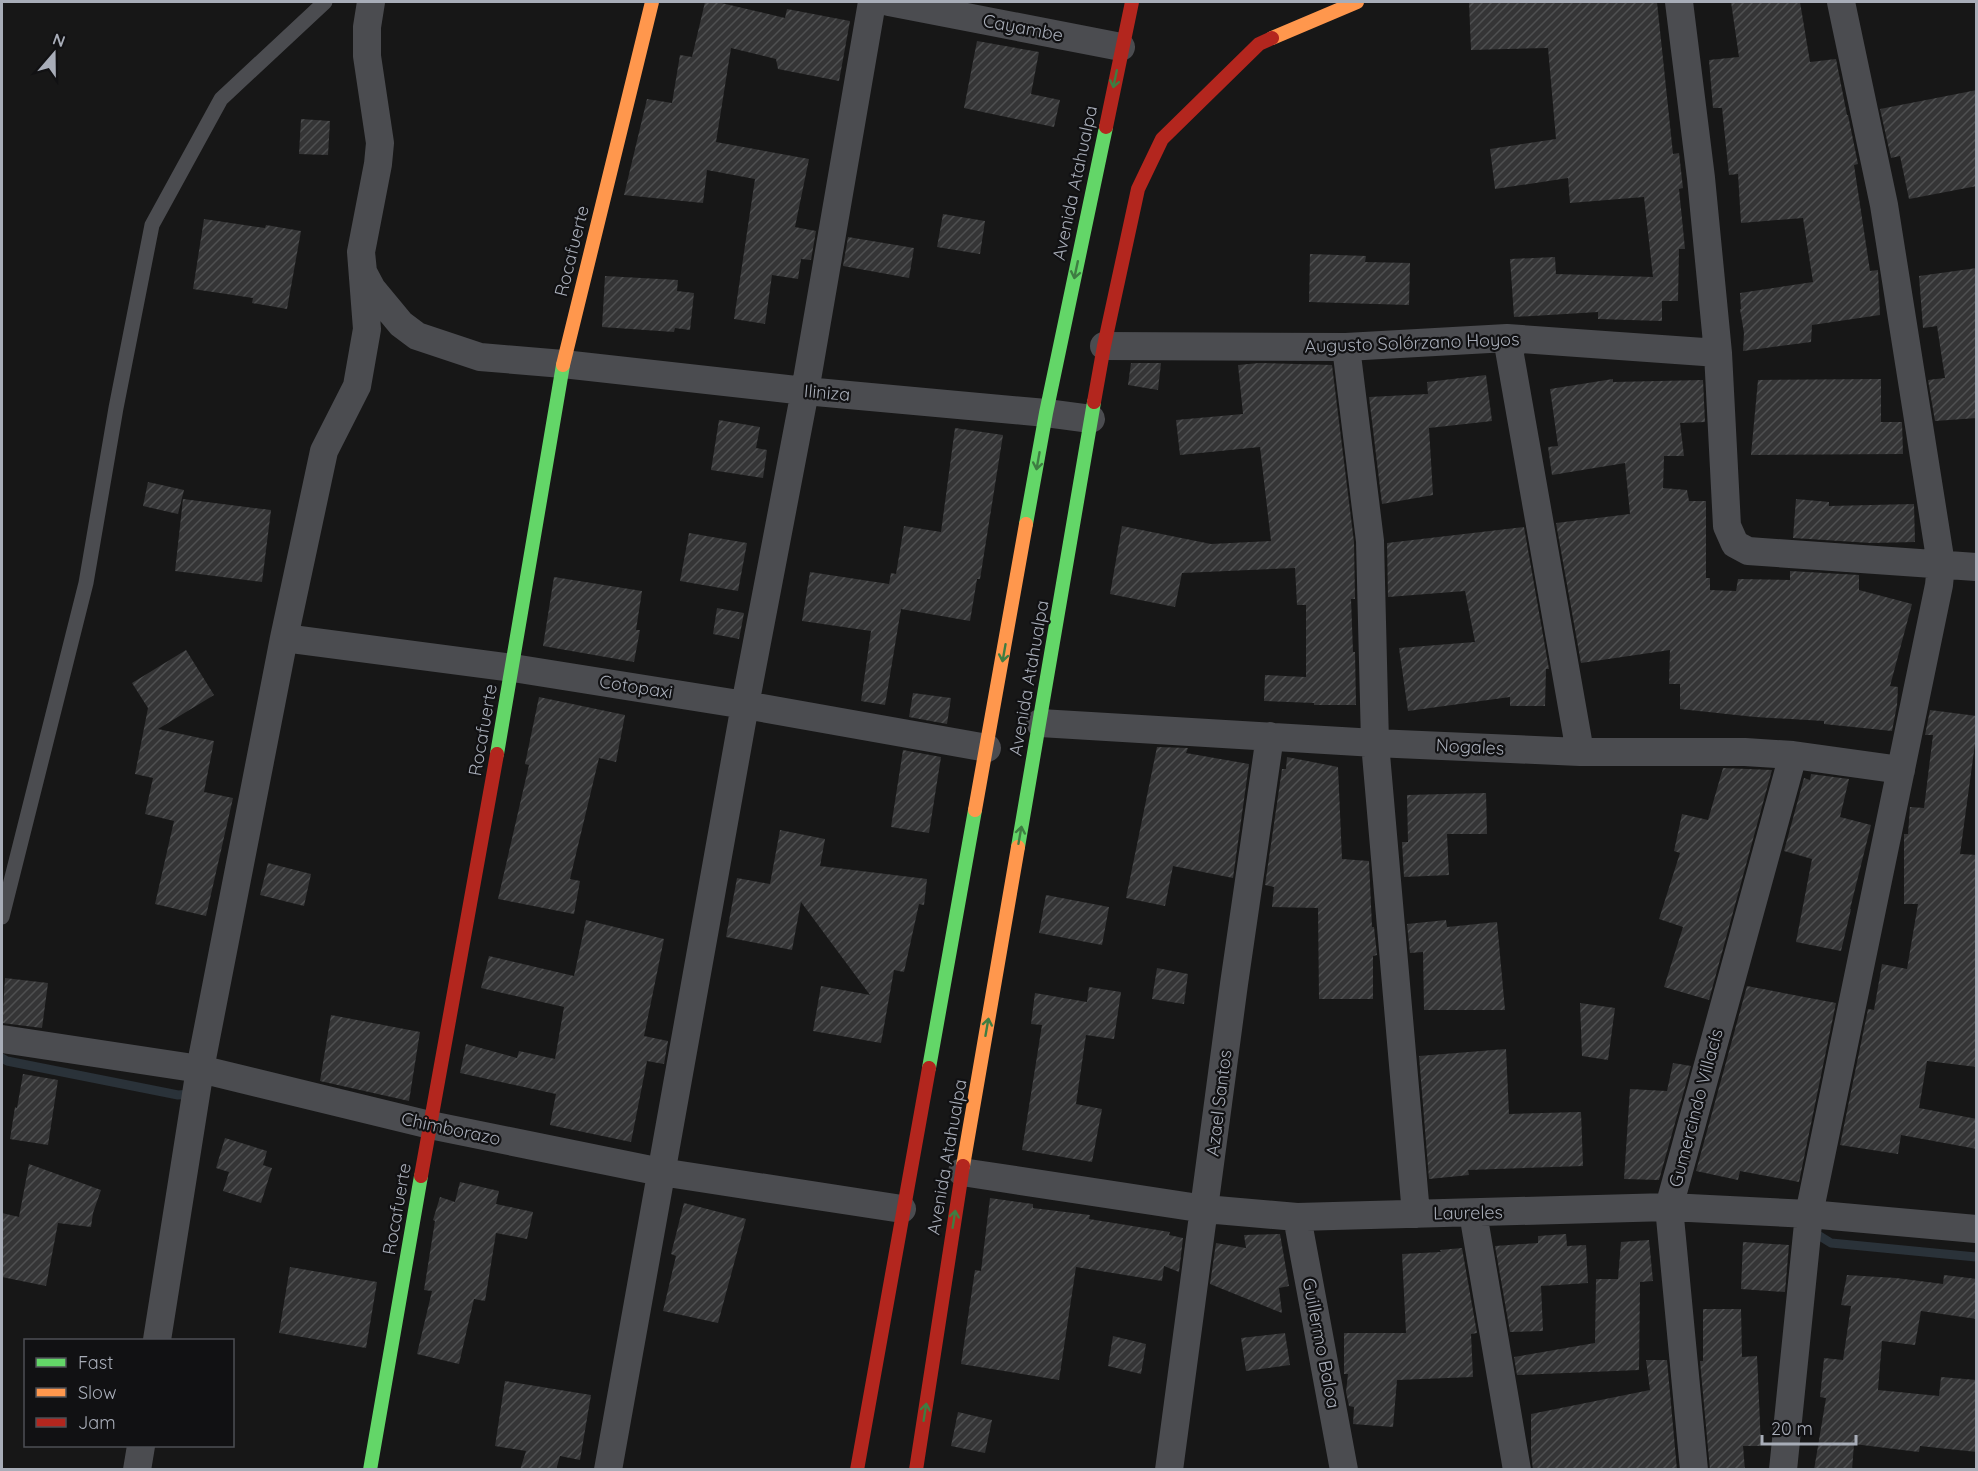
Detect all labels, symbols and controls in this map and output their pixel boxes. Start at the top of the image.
street label: Cayambe [981,8,1065,47]
north arrow [24,24,84,84]
text: N [50,28,68,51]
one-way arrow [1109,69,1120,88]
street label: Avenida Atahualpa [1047,103,1102,262]
street label: Rocafuerte [549,203,594,299]
one-way arrow [1069,260,1081,279]
street label: Augusto Solórzano Hoyos [1304,327,1520,358]
street label: Iliniza [803,379,851,406]
one-way arrow [1032,451,1043,471]
street label: Avenida Atahualpa [1003,598,1054,758]
one-way arrow [998,643,1009,663]
street label: Cotopaxi [598,669,674,704]
street label: Rocafuerte [463,682,502,778]
street label: Nogales [1435,733,1505,760]
one-way arrow [1015,825,1026,845]
one-way arrow [982,1017,993,1037]
street label: Gumercindo Villacís [1663,1026,1728,1189]
street label: Azael Santos [1201,1048,1236,1158]
street label: Avenida Atahualpa [921,1077,972,1237]
street label: Chimborazo [399,1107,503,1150]
street label: Rocafuerte [377,1161,416,1257]
street label: Laureles [1433,1200,1503,1225]
one-way arrow [949,1210,960,1229]
street label: Guillermo Baloa [1298,1276,1345,1410]
legend [24,1339,234,1447]
text: Fast [78,1351,113,1374]
text: Slow [78,1381,116,1404]
one-way arrow [919,1402,930,1422]
scale bar [1762,1408,1856,1446]
text: Jam [78,1411,116,1434]
text: 20 m [1771,1417,1813,1440]

